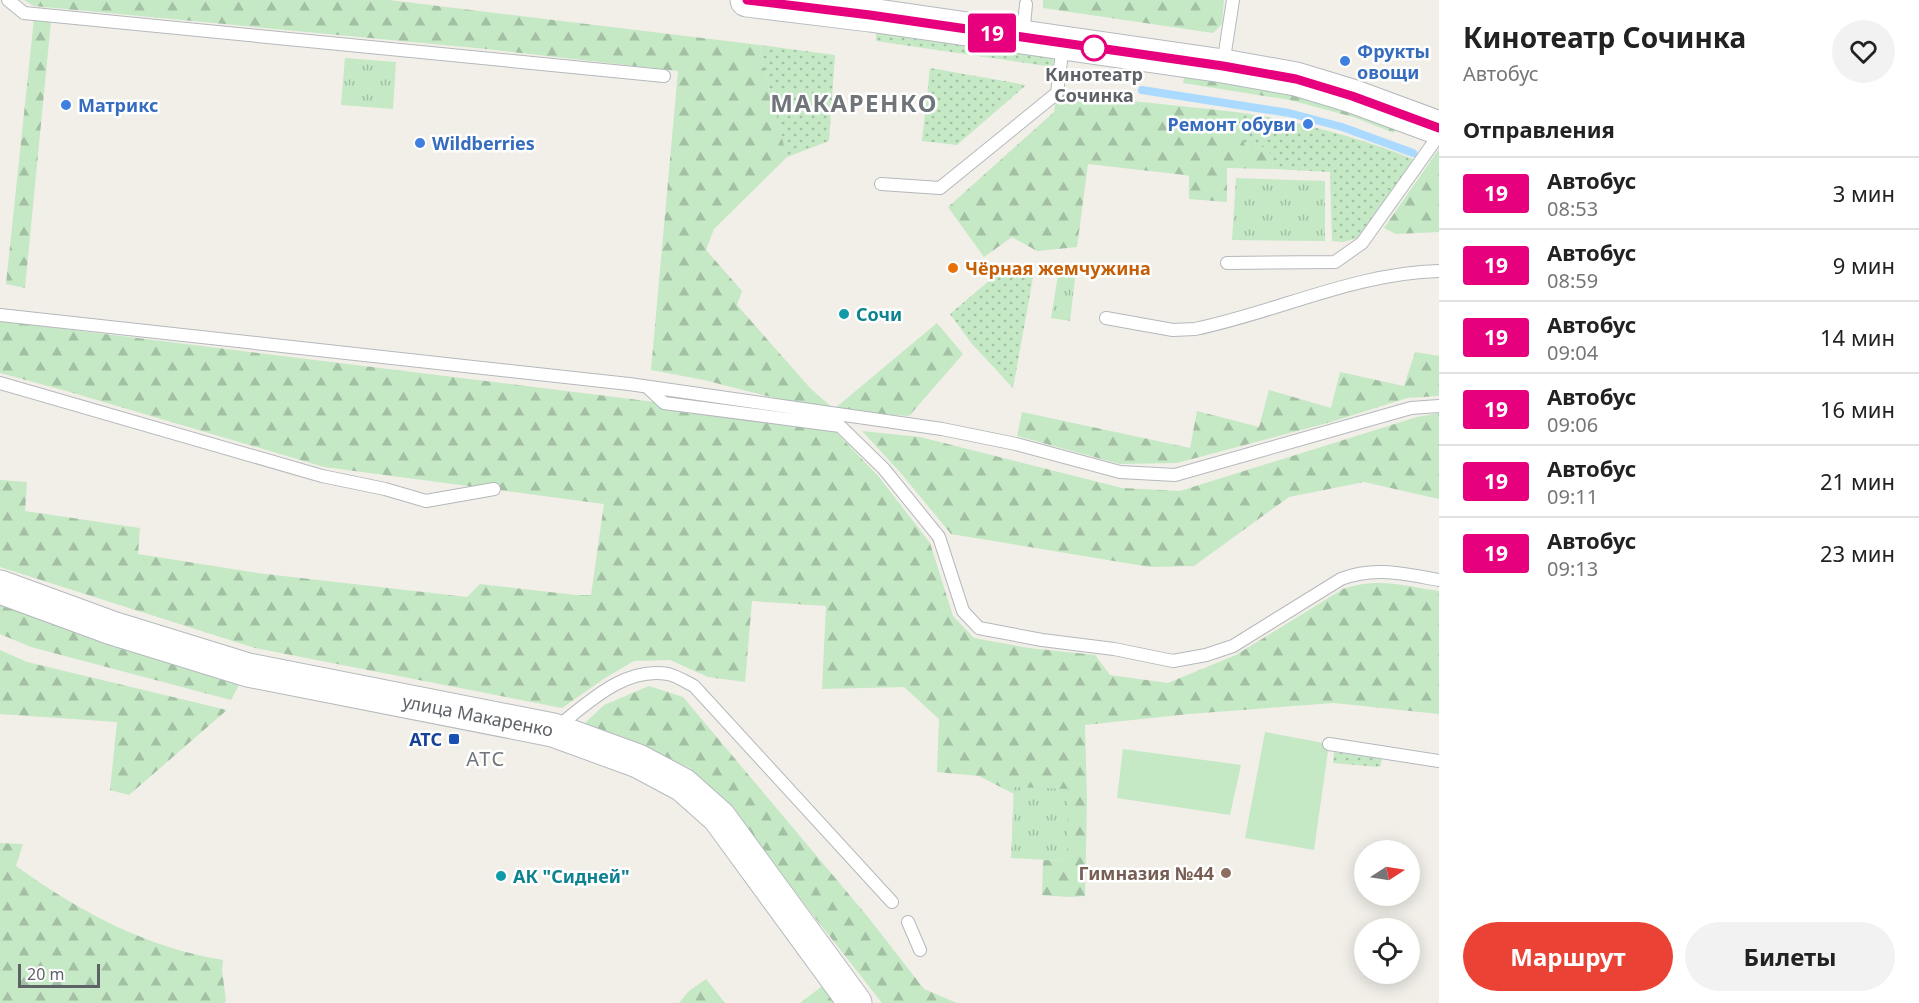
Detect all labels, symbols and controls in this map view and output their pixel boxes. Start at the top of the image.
line badge: 19 [965,14,1019,52]
text: Кинотеатр Сочинка [1463,18,1746,56]
text: 19 [980,19,1004,47]
button: heart [1832,20,1895,83]
marker: Кинотеатр Сочинка [1081,35,1107,61]
place label: Фрукты овощи [1357,39,1430,84]
marker: Фрукты овощи [1338,54,1352,68]
text: Автобус [1463,60,1539,87]
place label: Кинотеатр Сочинка [1045,62,1143,107]
district label: МАКАРЕНКО [770,86,938,119]
place label: Матрикс [78,93,158,117]
marker: Матрикс [59,98,73,112]
place label: Ремонт обуви [1168,112,1296,136]
text: Отправления [1463,114,1615,144]
marker: Ремонт обуви [1301,117,1315,131]
place label: Wildberries [432,131,535,155]
marker: Wildberries [413,136,427,150]
text: Автобус [1547,165,1636,195]
text: 3 мин [1833,178,1895,208]
text: 19 [1484,179,1508,207]
text: 08:53 [1547,195,1598,222]
text: Автобус [1547,237,1636,267]
text: 9 мин [1833,250,1895,280]
text: 19 [1484,251,1508,279]
place label: Чёрная жемчужина [965,256,1151,280]
marker: Чёрная жемчужина [946,261,960,275]
text: 08:59 [1547,267,1598,294]
place label: Сочи [856,302,902,326]
marker: Сочи [837,307,851,321]
text: Автобус [1547,309,1636,339]
text: 14 мин [1820,322,1895,352]
text: 19 [1484,323,1508,351]
text: 09:04 [1547,339,1598,366]
text: Автобус [1547,381,1636,411]
text: 16 мин [1820,394,1895,424]
text: 19 [1484,395,1508,423]
text: 09:06 [1547,411,1598,438]
text: Автобус [1547,453,1636,483]
text: 21 мин [1820,466,1895,496]
text: 19 [1484,467,1508,495]
text: 09:11 [1547,483,1598,510]
text: Автобус [1547,525,1636,555]
text: 23 мин [1820,538,1895,568]
text: 19 [1484,539,1508,567]
text: 09:13 [1547,555,1598,582]
street label: улица Макаренко [401,689,555,742]
place label: АТС [409,727,442,751]
marker: АТС [447,732,461,746]
district label: АТС [466,745,506,772]
north arrow [1354,840,1420,906]
map controls [1354,840,1420,984]
place label: Гимназия №44 [1079,861,1214,885]
place label: АК "Сидней" [513,864,630,888]
marker: Гимназия №44 [1219,866,1233,880]
marker: АК "Сидней" [494,869,508,883]
button: locate [1354,918,1420,984]
button: Маршрут [1463,922,1673,991]
button: Билеты [1685,922,1895,991]
scale bar [18,961,100,988]
text: 20 m [27,963,64,985]

